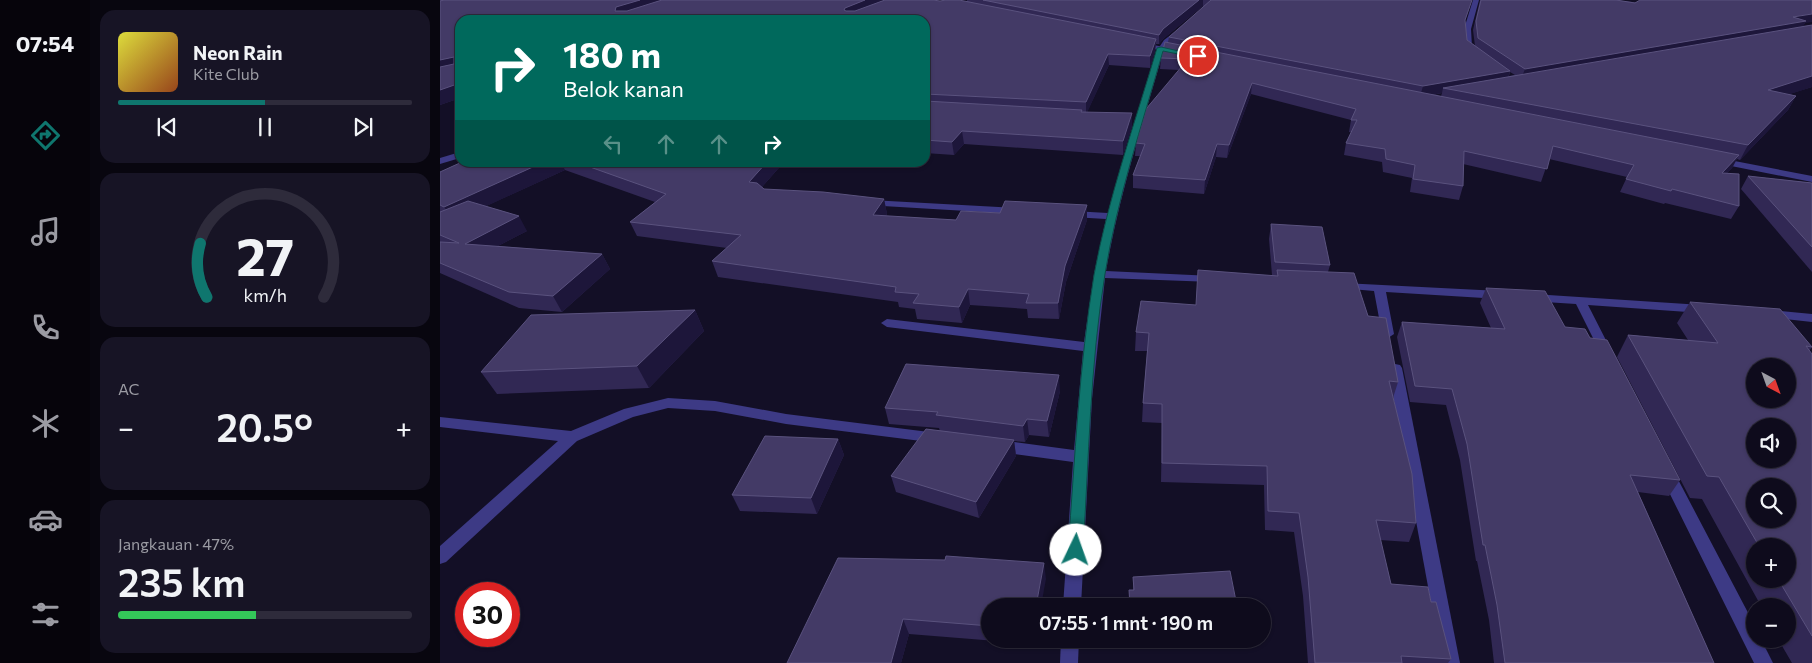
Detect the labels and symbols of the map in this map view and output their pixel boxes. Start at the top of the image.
pin [1177,35,1219,77]
north arrow [1746,358,1796,408]
position arrow [1049,523,1101,575]
speed limit sign: 30 [455,582,520,647]

